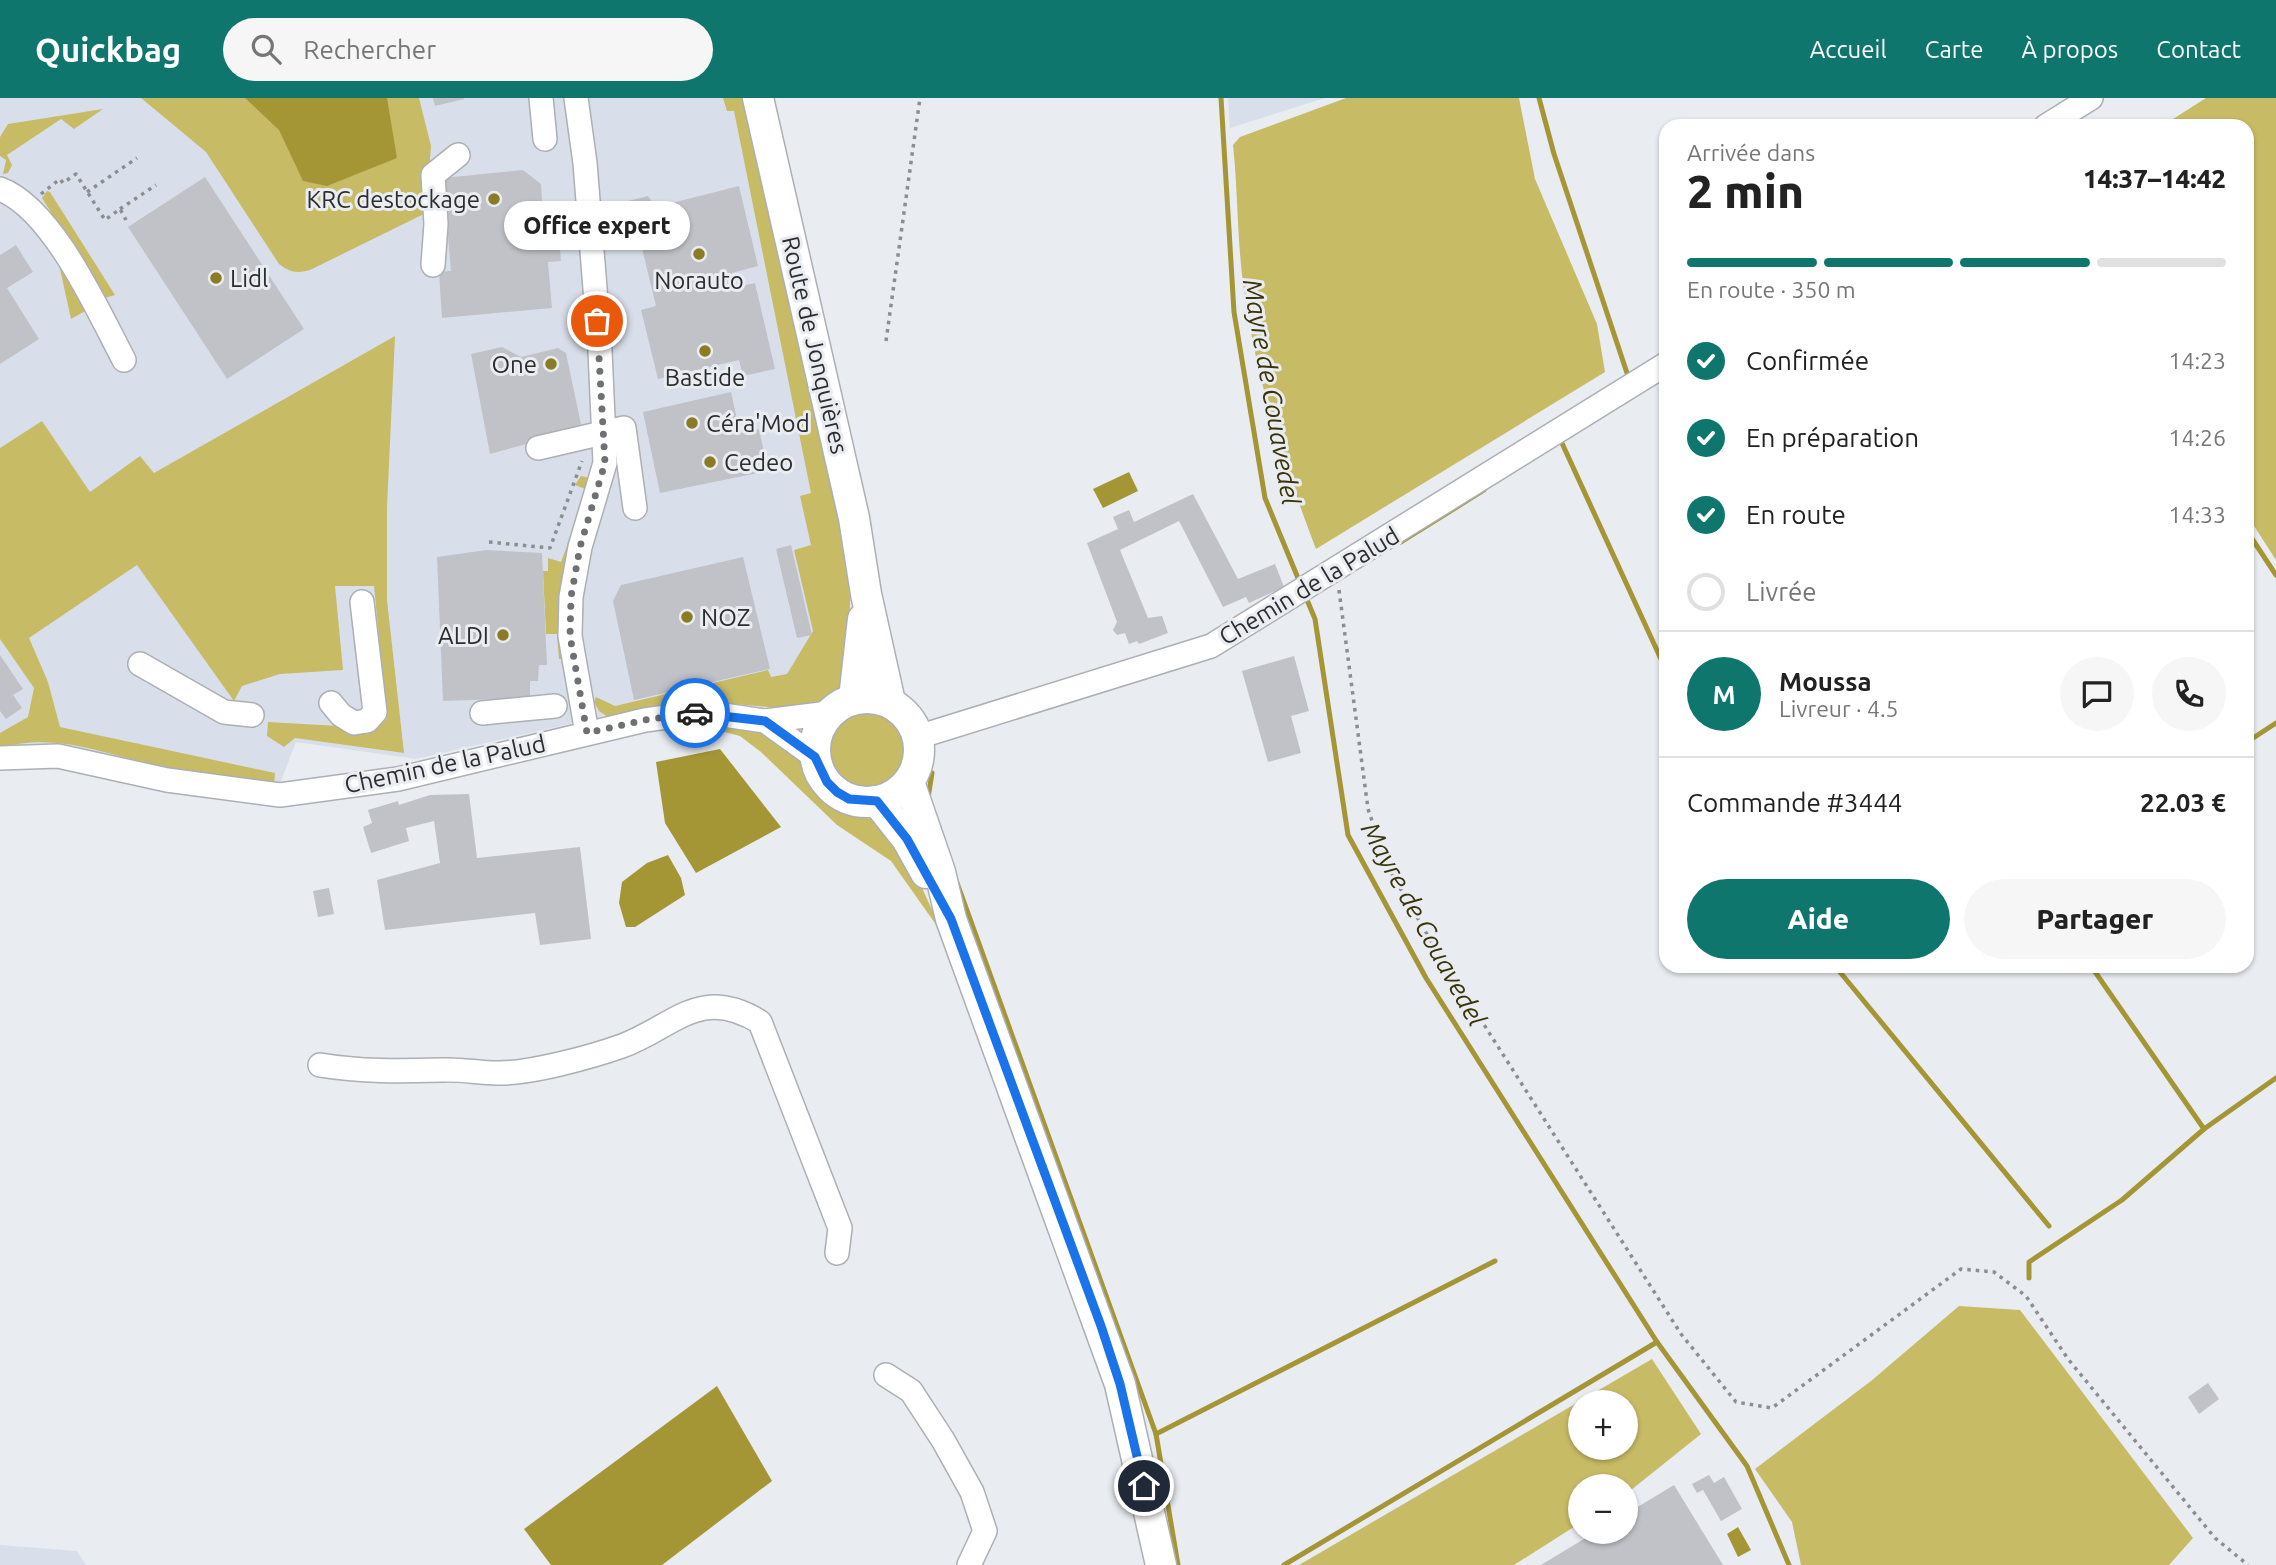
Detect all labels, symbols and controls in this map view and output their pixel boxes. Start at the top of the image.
search box [223,18,713,81]
icon: search [247,30,285,68]
text: Quickbag [35,31,181,68]
text: Rechercher [303,35,436,64]
text: Accueil [1810,36,1887,63]
text: Carte [1925,36,1984,63]
text: À propos [2022,36,2118,63]
text: Contact [2156,36,2241,63]
text: Arrivée dans [1687,140,1815,165]
text: 14:37–14:42 [2083,164,2226,193]
text: 2 min [1687,165,1804,217]
place label: KRC destockage [307,186,480,213]
marker: KRC destockage [486,191,502,207]
callout: Office expert [504,202,690,251]
text: Office expert [523,213,671,238]
street label: Route de Jonquières [777,233,853,457]
marker: Norauto [691,246,707,262]
place label: Lidl [230,265,268,292]
place label: Norauto [654,267,744,294]
marker: Lidl [208,270,224,286]
water label: Mayre de Couavedel [1238,277,1306,507]
text: En route · 350 m [1687,277,1856,302]
pin [567,291,627,351]
icon: bag [578,302,616,340]
icon: check [1687,342,1725,380]
marker: Bastide [697,343,713,359]
text: Confirmée [1746,346,1869,375]
text: 14:23 [2168,348,2226,373]
place label: One [491,351,537,378]
marker: One [543,356,559,372]
place label: Bastide [665,364,745,391]
place label: Céra'Mod [706,410,810,437]
marker: Céra'Mod [684,415,700,431]
icon: check [1687,419,1725,457]
text: En préparation [1746,423,1919,452]
text: 14:26 [2168,425,2226,450]
place label: Cedeo [724,449,793,476]
marker: Cedeo [702,454,718,470]
icon: check [1687,496,1725,534]
text: En route [1746,500,1846,529]
text: 14:33 [2168,502,2226,527]
street label: Chemin de la Palud [1214,522,1404,650]
text: Livrée [1746,577,1817,606]
place label: NOZ [701,604,750,631]
marker: NOZ [679,609,695,625]
place label: ALDI [438,622,489,649]
marker: ALDI [495,627,511,643]
button: chat [2060,657,2134,731]
button: phone [2152,657,2226,731]
text: Moussa [1779,667,1872,696]
courier [660,678,730,748]
text: M [1712,680,1736,709]
icon: car [676,694,714,732]
text: Livreur · 4.5 [1779,696,1899,721]
street label: Chemin de la Palud [342,729,548,799]
text: Commande #3444 [1687,788,1903,817]
text: 22.03 € [2140,788,2226,817]
water label: Mayre de Couavedel [1356,817,1492,1031]
button: Aide [1687,879,1950,959]
button: Partager [1964,879,2226,959]
map controls [1568,1390,1638,1544]
button: + [1568,1390,1638,1460]
pin [1114,1456,1174,1516]
icon: home [1125,1467,1163,1505]
button: − [1568,1474,1638,1544]

